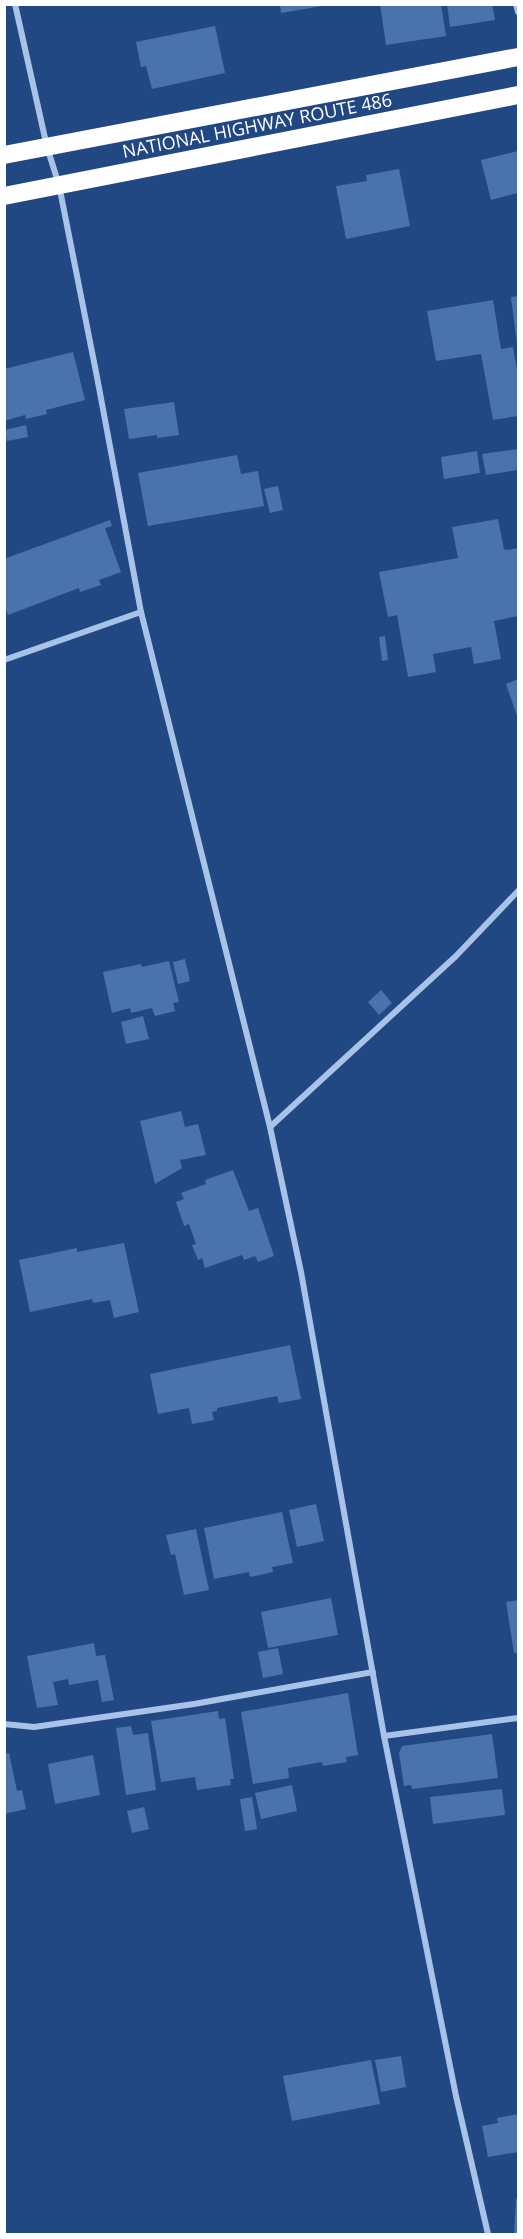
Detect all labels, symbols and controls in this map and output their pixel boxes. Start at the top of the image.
street label: NATIONAL HIGHWAY ROUTE 486 [120,87,394,163]

